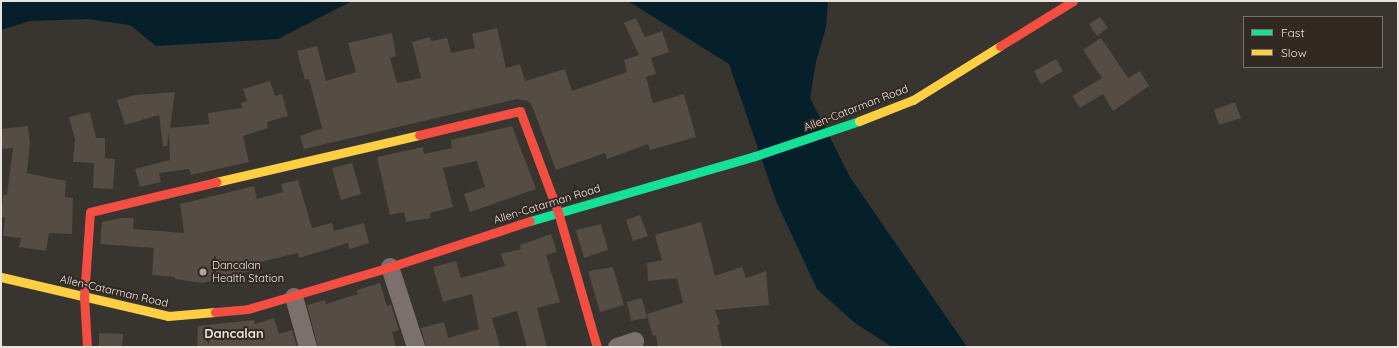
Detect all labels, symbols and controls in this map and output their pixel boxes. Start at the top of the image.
legend [1243,16,1383,68]
text: Fast [1281,25,1305,40]
text: Slow [1281,45,1307,60]
street label: Allen-Catarman Road [802,82,910,134]
street label: Allen-Catarman Road [492,181,602,227]
place label: Dancalan Health Station [212,259,284,285]
marker: Dancalan Health Station [197,266,209,278]
street label: Allen-Catarman Road [59,272,169,310]
district label: Dancalan [204,325,264,341]

